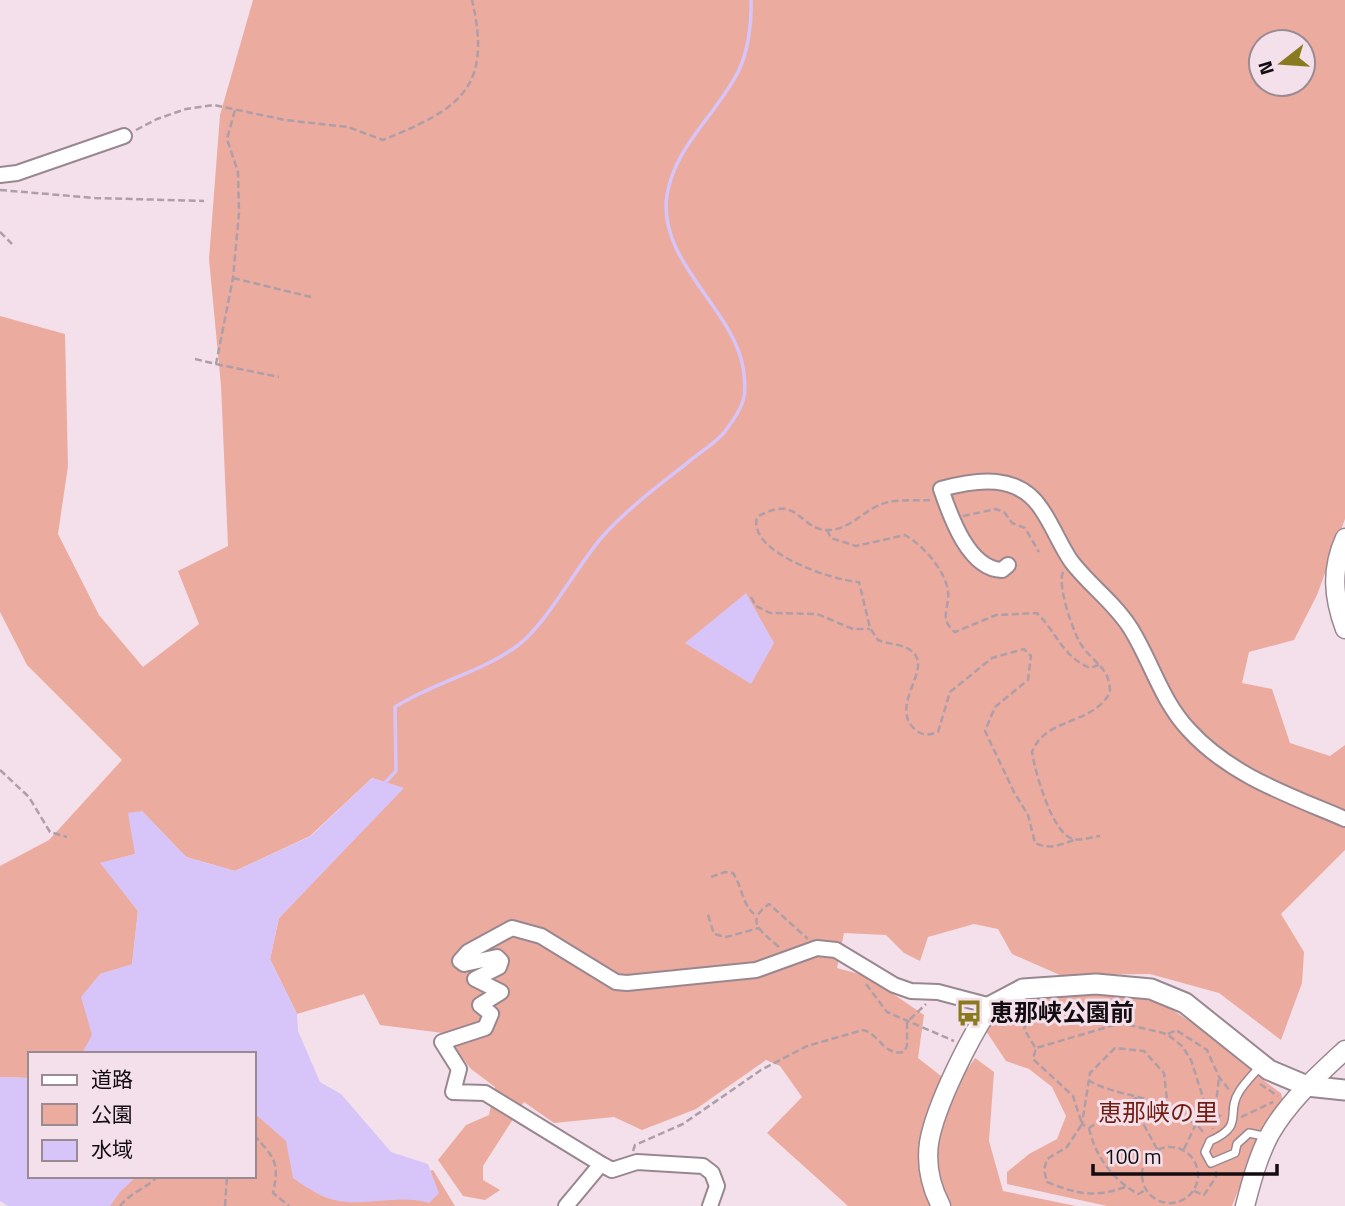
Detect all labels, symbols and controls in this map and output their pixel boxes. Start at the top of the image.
north arrow [1247,28,1317,98]
text: N [1249,58,1281,79]
place label: 恵那峡公園前 [990,994,1134,1030]
bus stop icon: 恵那峡公園前 [954,998,984,1028]
legend [28,1052,256,1178]
text: 道路 [91,1063,133,1095]
park label: 恵那峡の里 [1098,1094,1218,1130]
text: 公園 [91,1098,133,1130]
scale bar [1093,1132,1277,1176]
text: 水域 [91,1133,133,1165]
text: 100 m [1104,1140,1161,1172]

